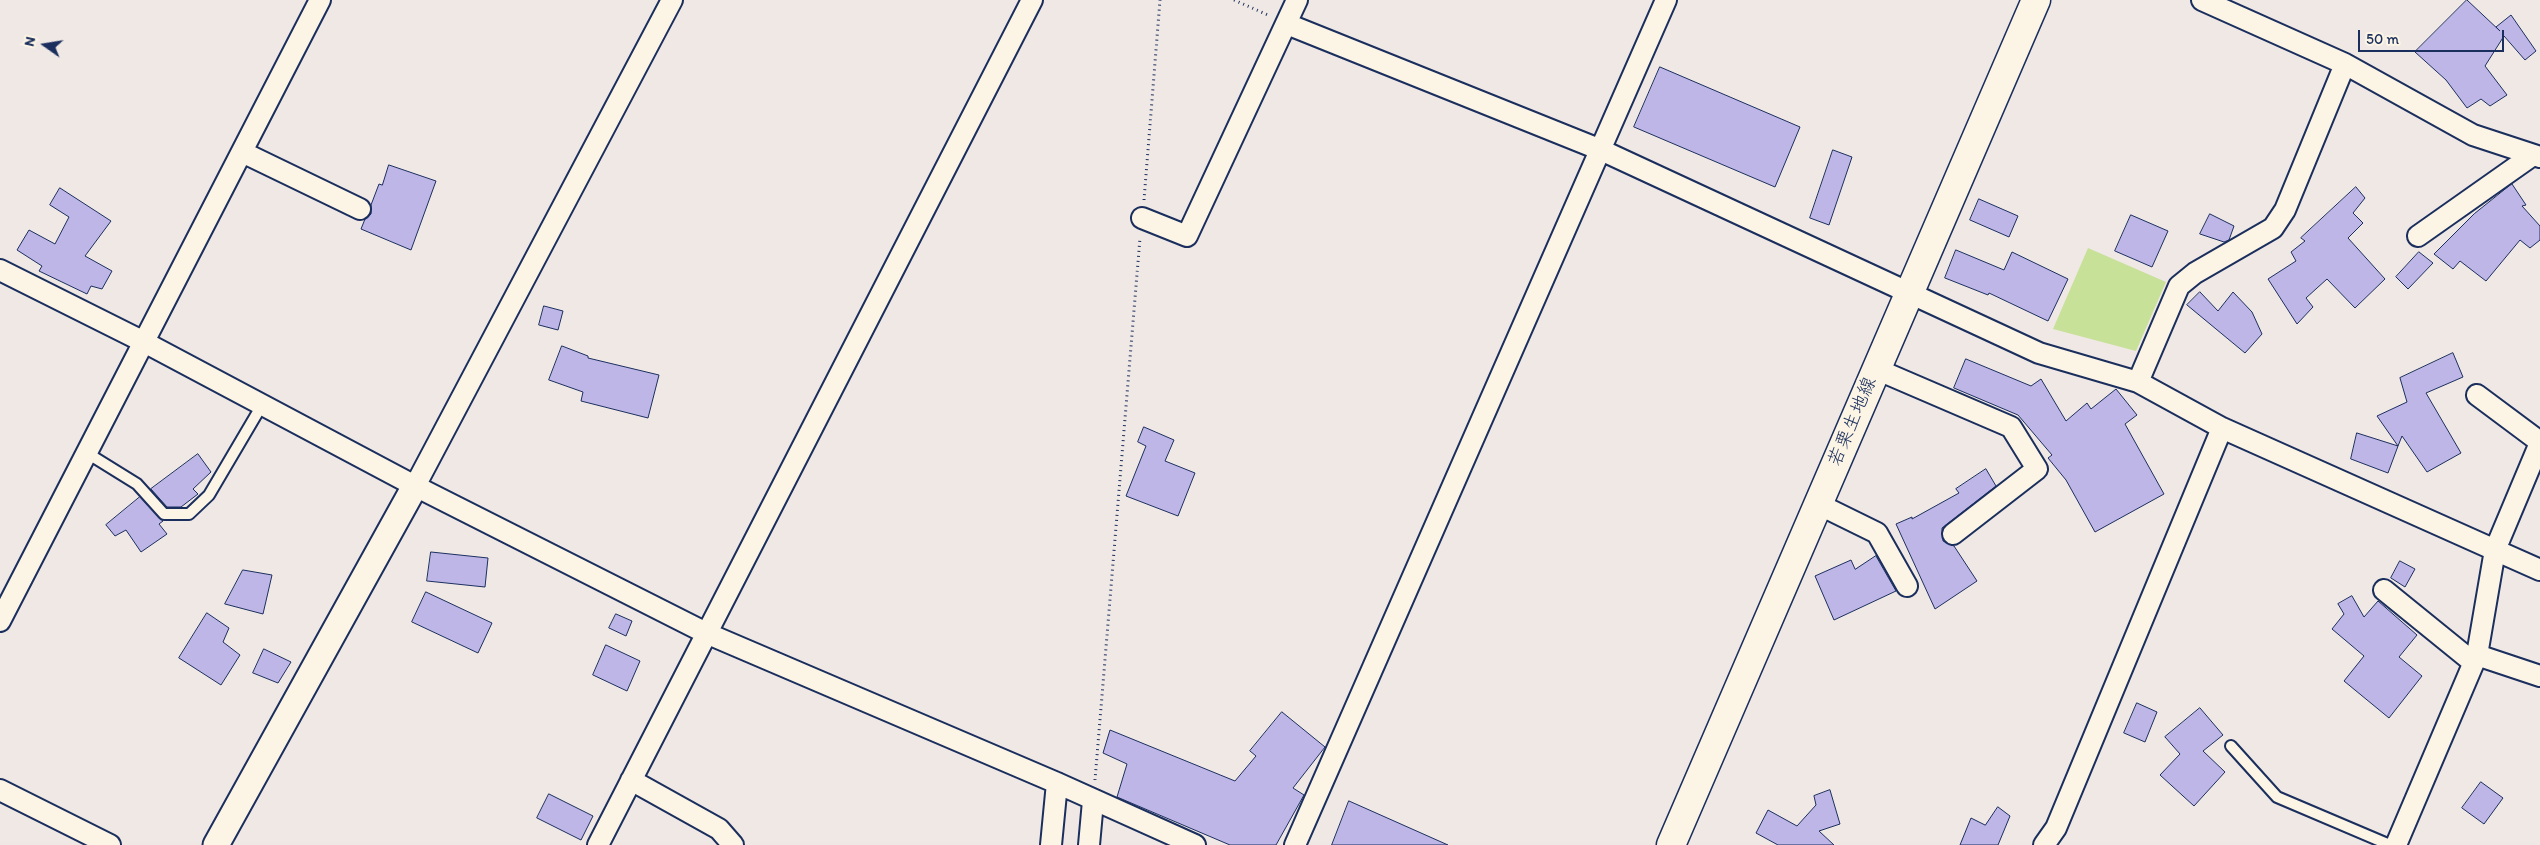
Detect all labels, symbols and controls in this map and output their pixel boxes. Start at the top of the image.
north arrow [20,20,70,70]
scale bar [2360,20,2506,52]
text: 50 m [2366,30,2399,48]
text: N [21,35,39,48]
street label: 若栗生地線 [1824,374,1882,470]

